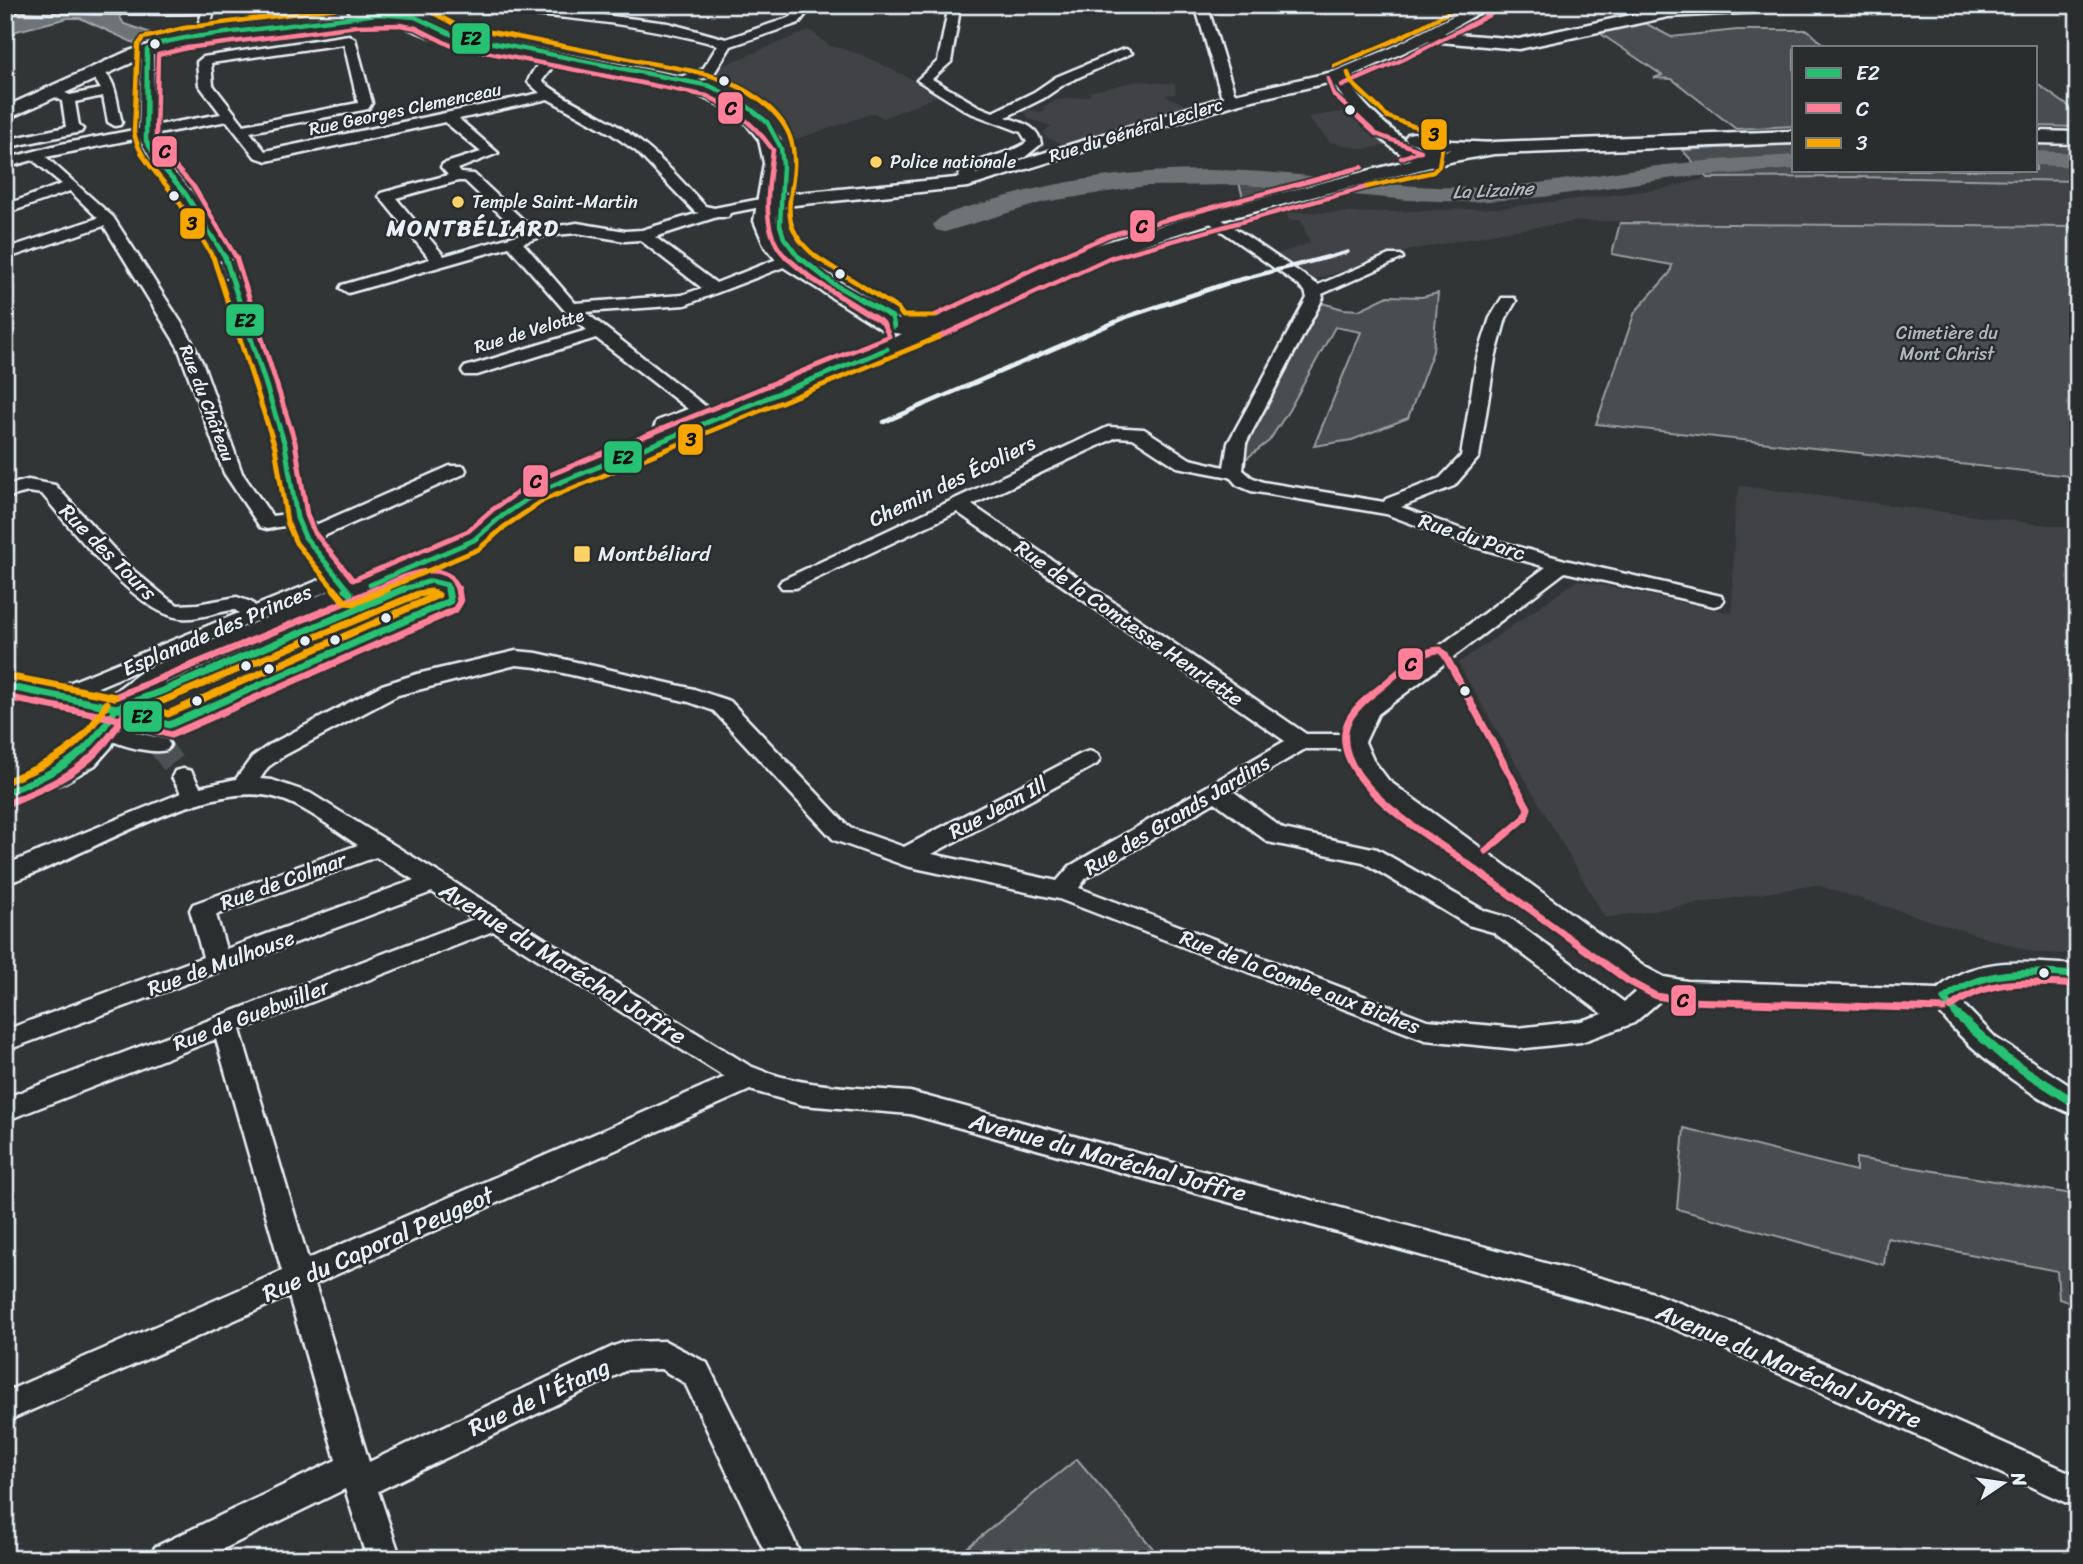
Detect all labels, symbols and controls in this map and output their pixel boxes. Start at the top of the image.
line badge: E2 [451,22,491,55]
text: E2 [460,22,482,55]
unlabelled marker [148,37,162,51]
legend [1792,46,2038,172]
text: E2 [1856,54,1880,92]
street label: Rue Georges Clemenceau [306,73,505,145]
unlabelled marker [717,74,731,88]
street label: Rue du Général Leclerc [1045,88,1227,172]
text: C [1856,90,1869,128]
line badge: C [717,91,744,125]
text: C [724,92,738,125]
unlabelled marker [1343,103,1357,117]
line badge: 3 [1420,118,1448,151]
text: 3 [1428,118,1440,151]
text: 3 [1856,124,1868,162]
line badge: C [151,135,178,168]
text: C [158,135,172,168]
place label: Police nationale [890,146,1016,178]
marker: Police nationale [868,154,884,170]
water label: La Lizaine [1452,171,1537,209]
place label: Temple Saint-Martin [472,186,638,218]
unlabelled marker [167,189,181,203]
marker: Temple Saint-Martin [450,194,466,210]
line badge: 3 [179,207,206,240]
text: 3 [186,207,198,240]
district label: MONTBÉLIARD [385,208,560,249]
line badge: C [1129,209,1156,243]
text: C [1135,210,1149,243]
unlabelled marker [833,267,847,281]
street label: Rue de Velotte [470,299,588,363]
line badge: E2 [225,303,265,337]
text: E2 [234,304,256,337]
park label: Cimetière du Mont Christ [1896,317,1998,370]
street label: Rue du Château [170,340,244,467]
line badge: 3 [677,423,704,456]
text: 3 [685,423,697,456]
street label: Chemin des Écoliers [862,424,1042,538]
line badge: E2 [603,440,643,474]
text: E2 [612,441,634,474]
line badge: C [522,464,549,498]
text: C [529,465,543,498]
street label: Rue des Tours [50,494,166,610]
street label: Rue du Parc [1414,502,1531,572]
street label: Rue de la Comtesse Henriette [1006,529,1252,717]
place label: Montbéliard [598,535,712,573]
marker: Montbéliard [572,544,592,564]
street label: Esplanade des Princes [116,573,318,687]
unlabelled marker [379,611,393,625]
unlabelled marker [328,633,342,647]
unlabelled marker [298,634,312,648]
line badge: C [1397,647,1424,681]
text: C [1404,648,1418,681]
unlabelled marker [239,659,253,673]
unlabelled marker [262,662,276,676]
unlabelled marker [1458,684,1472,698]
unlabelled marker [190,694,204,708]
line badge: E2 [122,700,163,733]
text: E2 [131,700,153,733]
street label: Rue des Grands Jardins [1076,744,1278,886]
street label: Rue Jean Ill [941,765,1055,850]
street label: Rue de Colmar [215,840,353,921]
street label: Avenue du Maréchal Joffre [430,869,695,1056]
street label: Rue de Mulhouse [142,919,300,1007]
street label: Rue de la Combe aux Biches [1174,919,1426,1046]
unlabelled marker [2037,966,2051,980]
street label: Rue de Guebwiller [167,967,336,1062]
line badge: C [1670,984,1697,1017]
text: C [1676,984,1690,1017]
street label: Avenue du Maréchal Joffre [964,1100,1251,1214]
street label: Rue du Caporal Peugeot [255,1173,502,1314]
street label: Avenue du Maréchal Joffre [1649,1291,1928,1441]
street label: Rue de l'Étang [461,1346,617,1448]
north arrow [1968,1448,2038,1518]
text: N [2001,1468,2037,1490]

